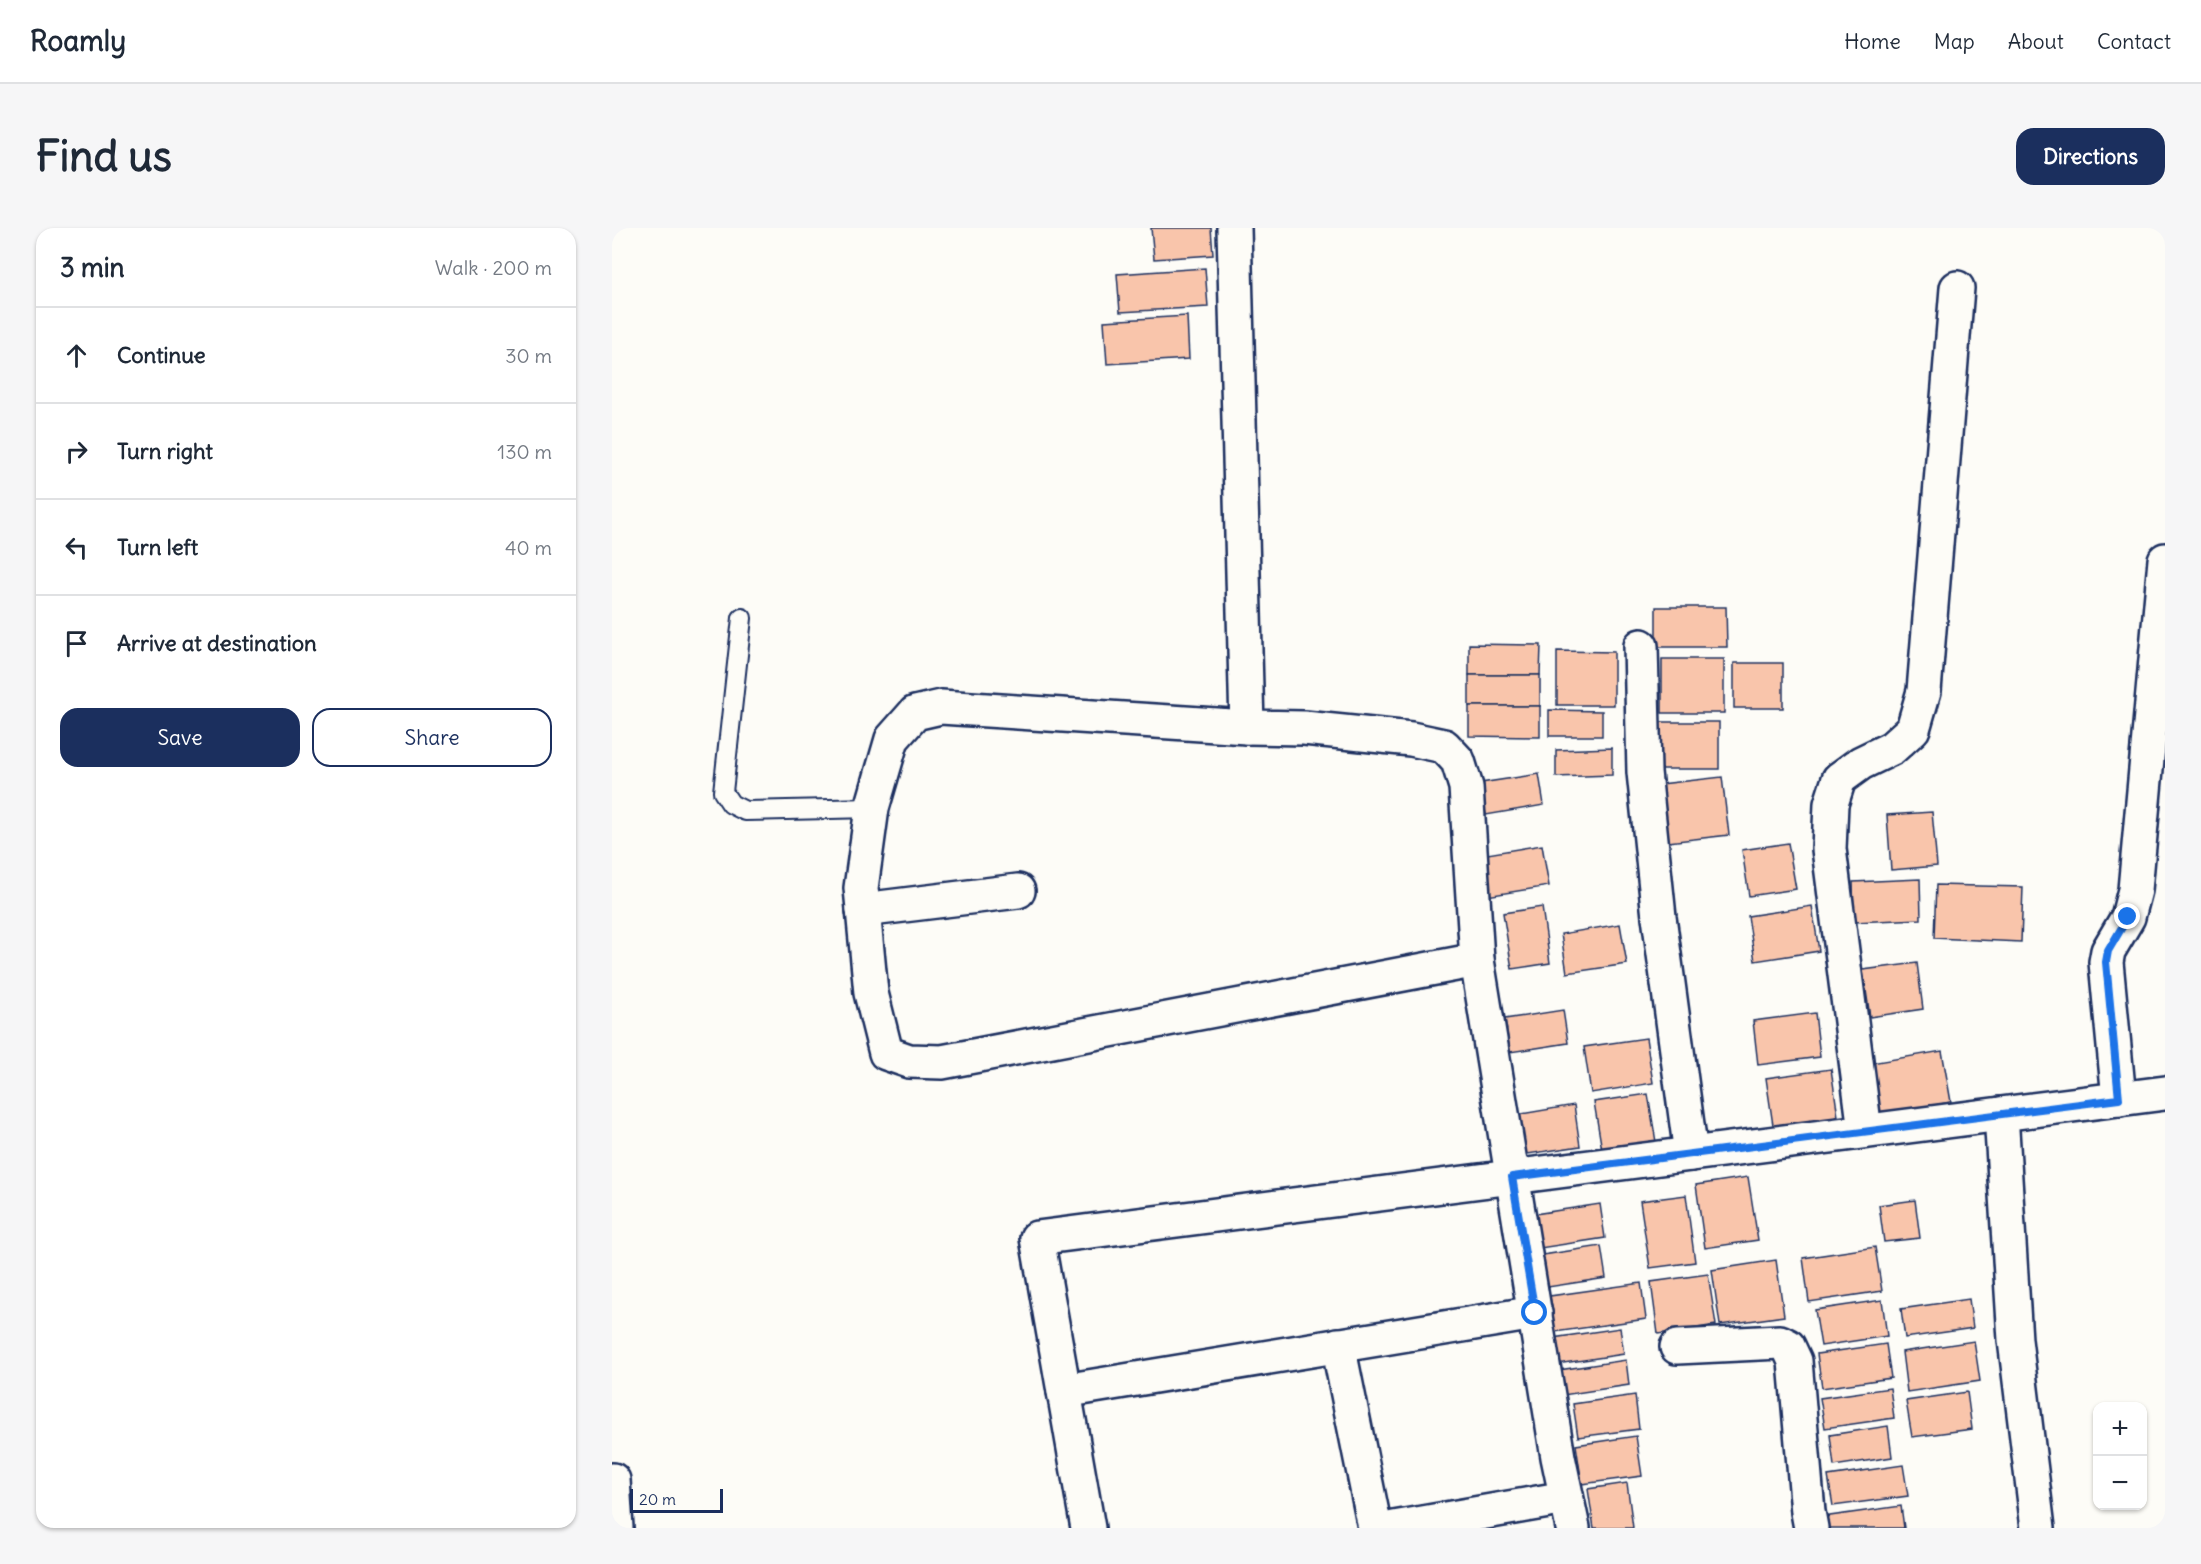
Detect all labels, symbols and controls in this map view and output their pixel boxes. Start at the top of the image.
text: Roamly [30,23,126,59]
text: Home [1844,28,1901,55]
text: Map [1934,28,1975,55]
text: About [2008,28,2064,55]
text: Contact [2097,28,2171,55]
button: Directions [2016,128,2165,185]
text: Find us [36,130,172,182]
text: 3 min [60,251,125,284]
text: Walk · 200 m [435,255,552,280]
icon: ahead [60,339,93,372]
text: Continue [117,341,206,369]
text: 30 m [505,343,552,368]
icon: right [60,435,93,468]
text: Turn right [117,437,213,465]
text: 130 m [497,439,552,464]
icon: left [60,531,93,564]
text: Turn left [117,533,198,561]
text: 40 m [505,535,552,560]
icon: arrive [60,627,93,660]
text: Arrive at destination [117,629,317,657]
button: Save [60,708,300,767]
button: Share [312,708,552,767]
route end [2114,903,2140,929]
route start [1521,1299,1547,1325]
map controls [2093,1402,2147,1510]
button: + [2093,1402,2147,1456]
button: − [2093,1456,2147,1510]
scale bar [630,1486,723,1514]
text: 20 m [639,1489,676,1509]

